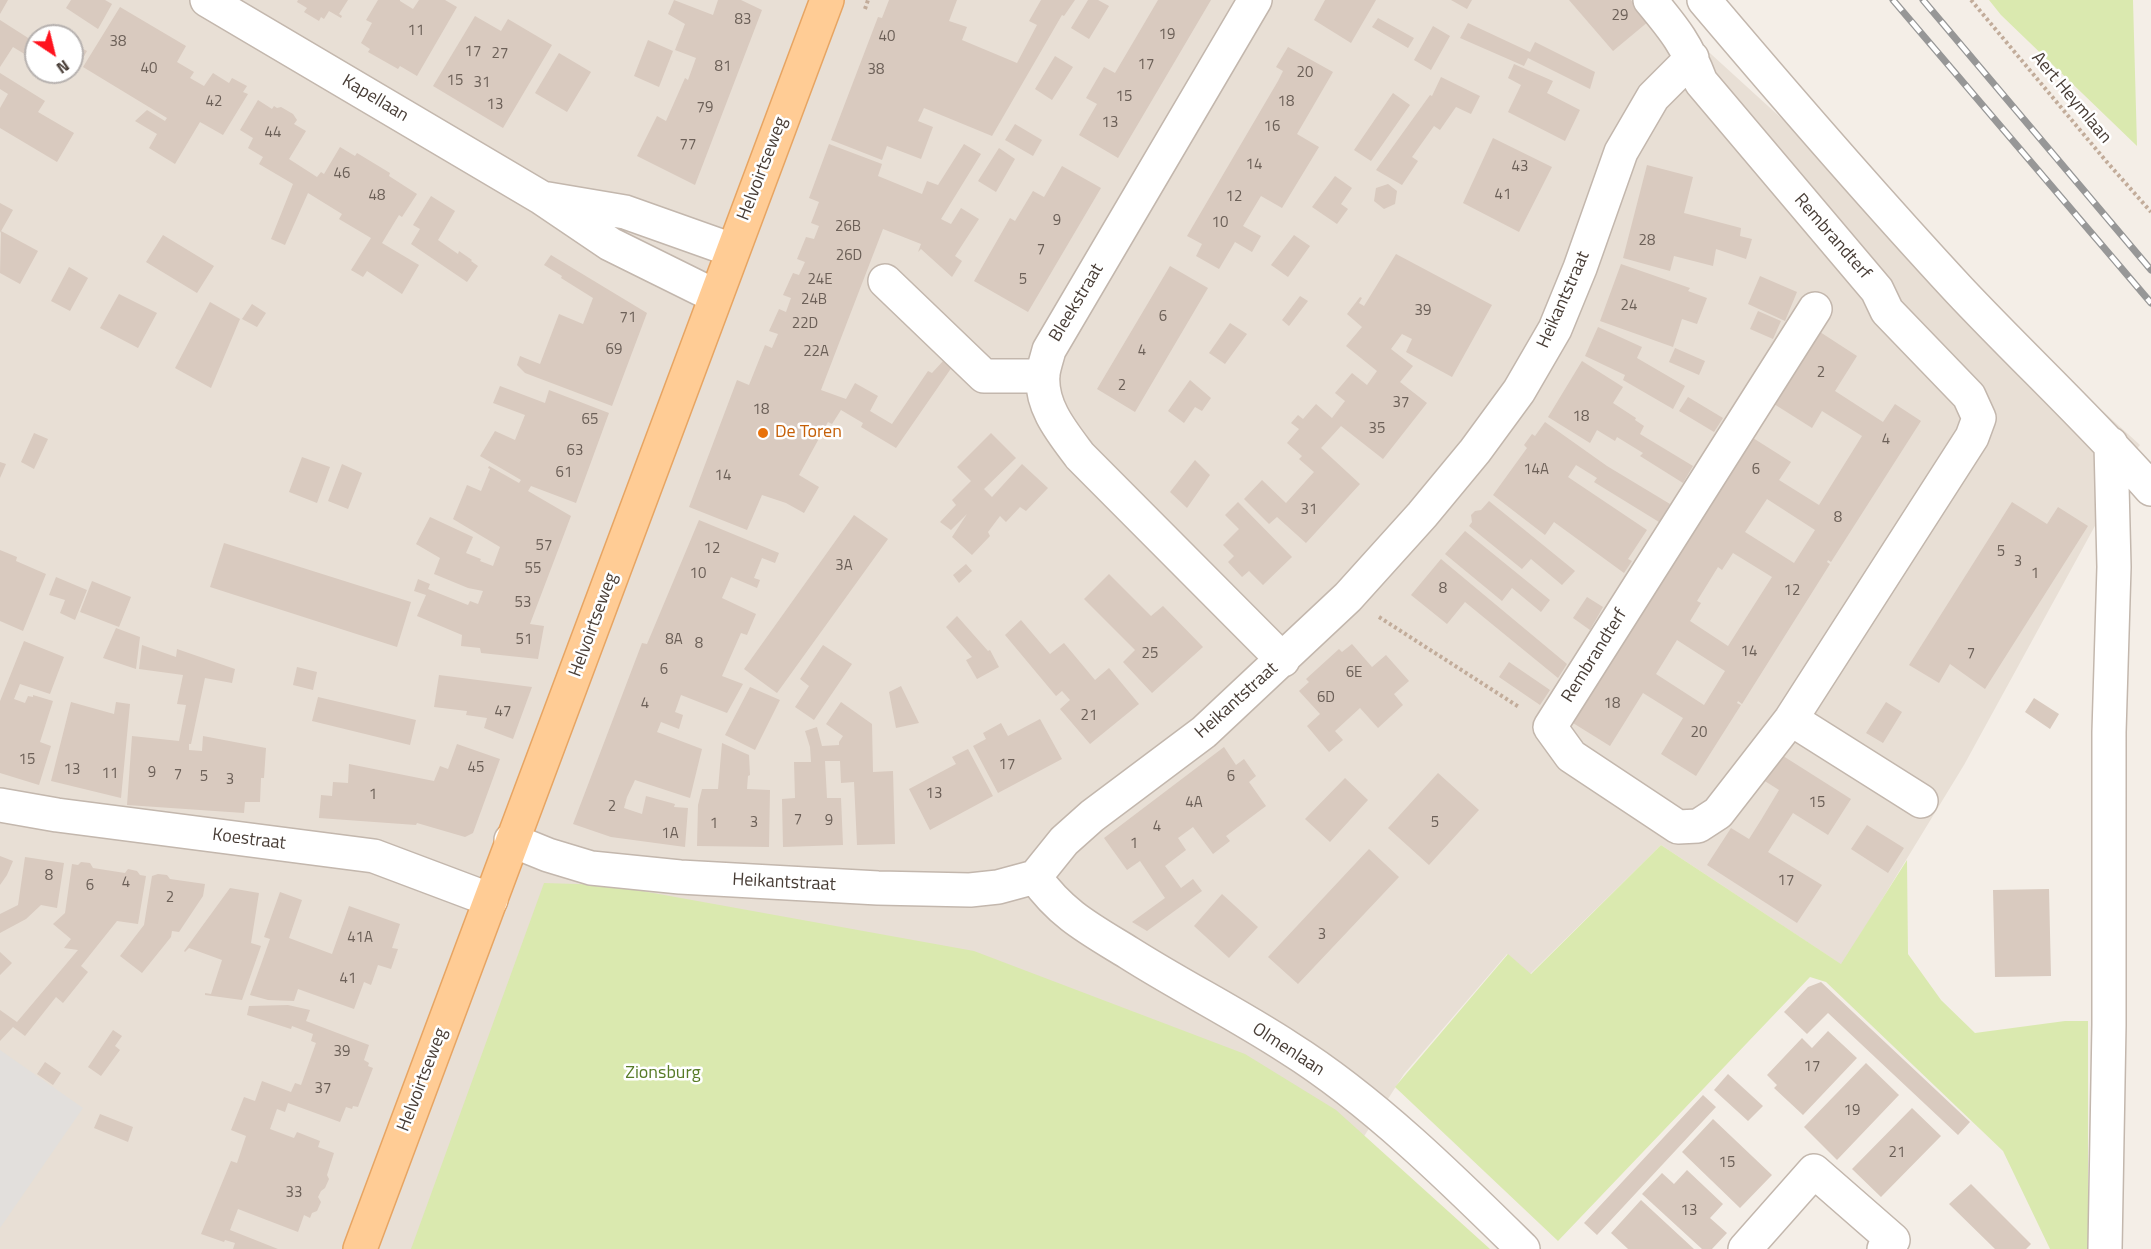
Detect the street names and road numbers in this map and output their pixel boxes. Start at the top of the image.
street label: Aert Heymlaan [2026,48,2116,148]
street label: Kapellaan [338,71,412,127]
street label: Helvoirtseweg [733,114,793,224]
street label: Rembrandterf [1789,190,1875,284]
street label: Heikantstraat [1533,248,1595,352]
street label: Bleekstraat [1045,260,1109,346]
street label: Helvoirtseweg [565,570,623,680]
street label: Rembrandterf [1558,605,1632,707]
street label: Heikantstraat [1191,658,1283,744]
street label: Koestraat [211,825,287,855]
street label: Heikantstraat [732,869,836,897]
street label: Olmenlaan [1248,1019,1328,1081]
street label: Helvoirtseweg [393,1025,453,1135]

